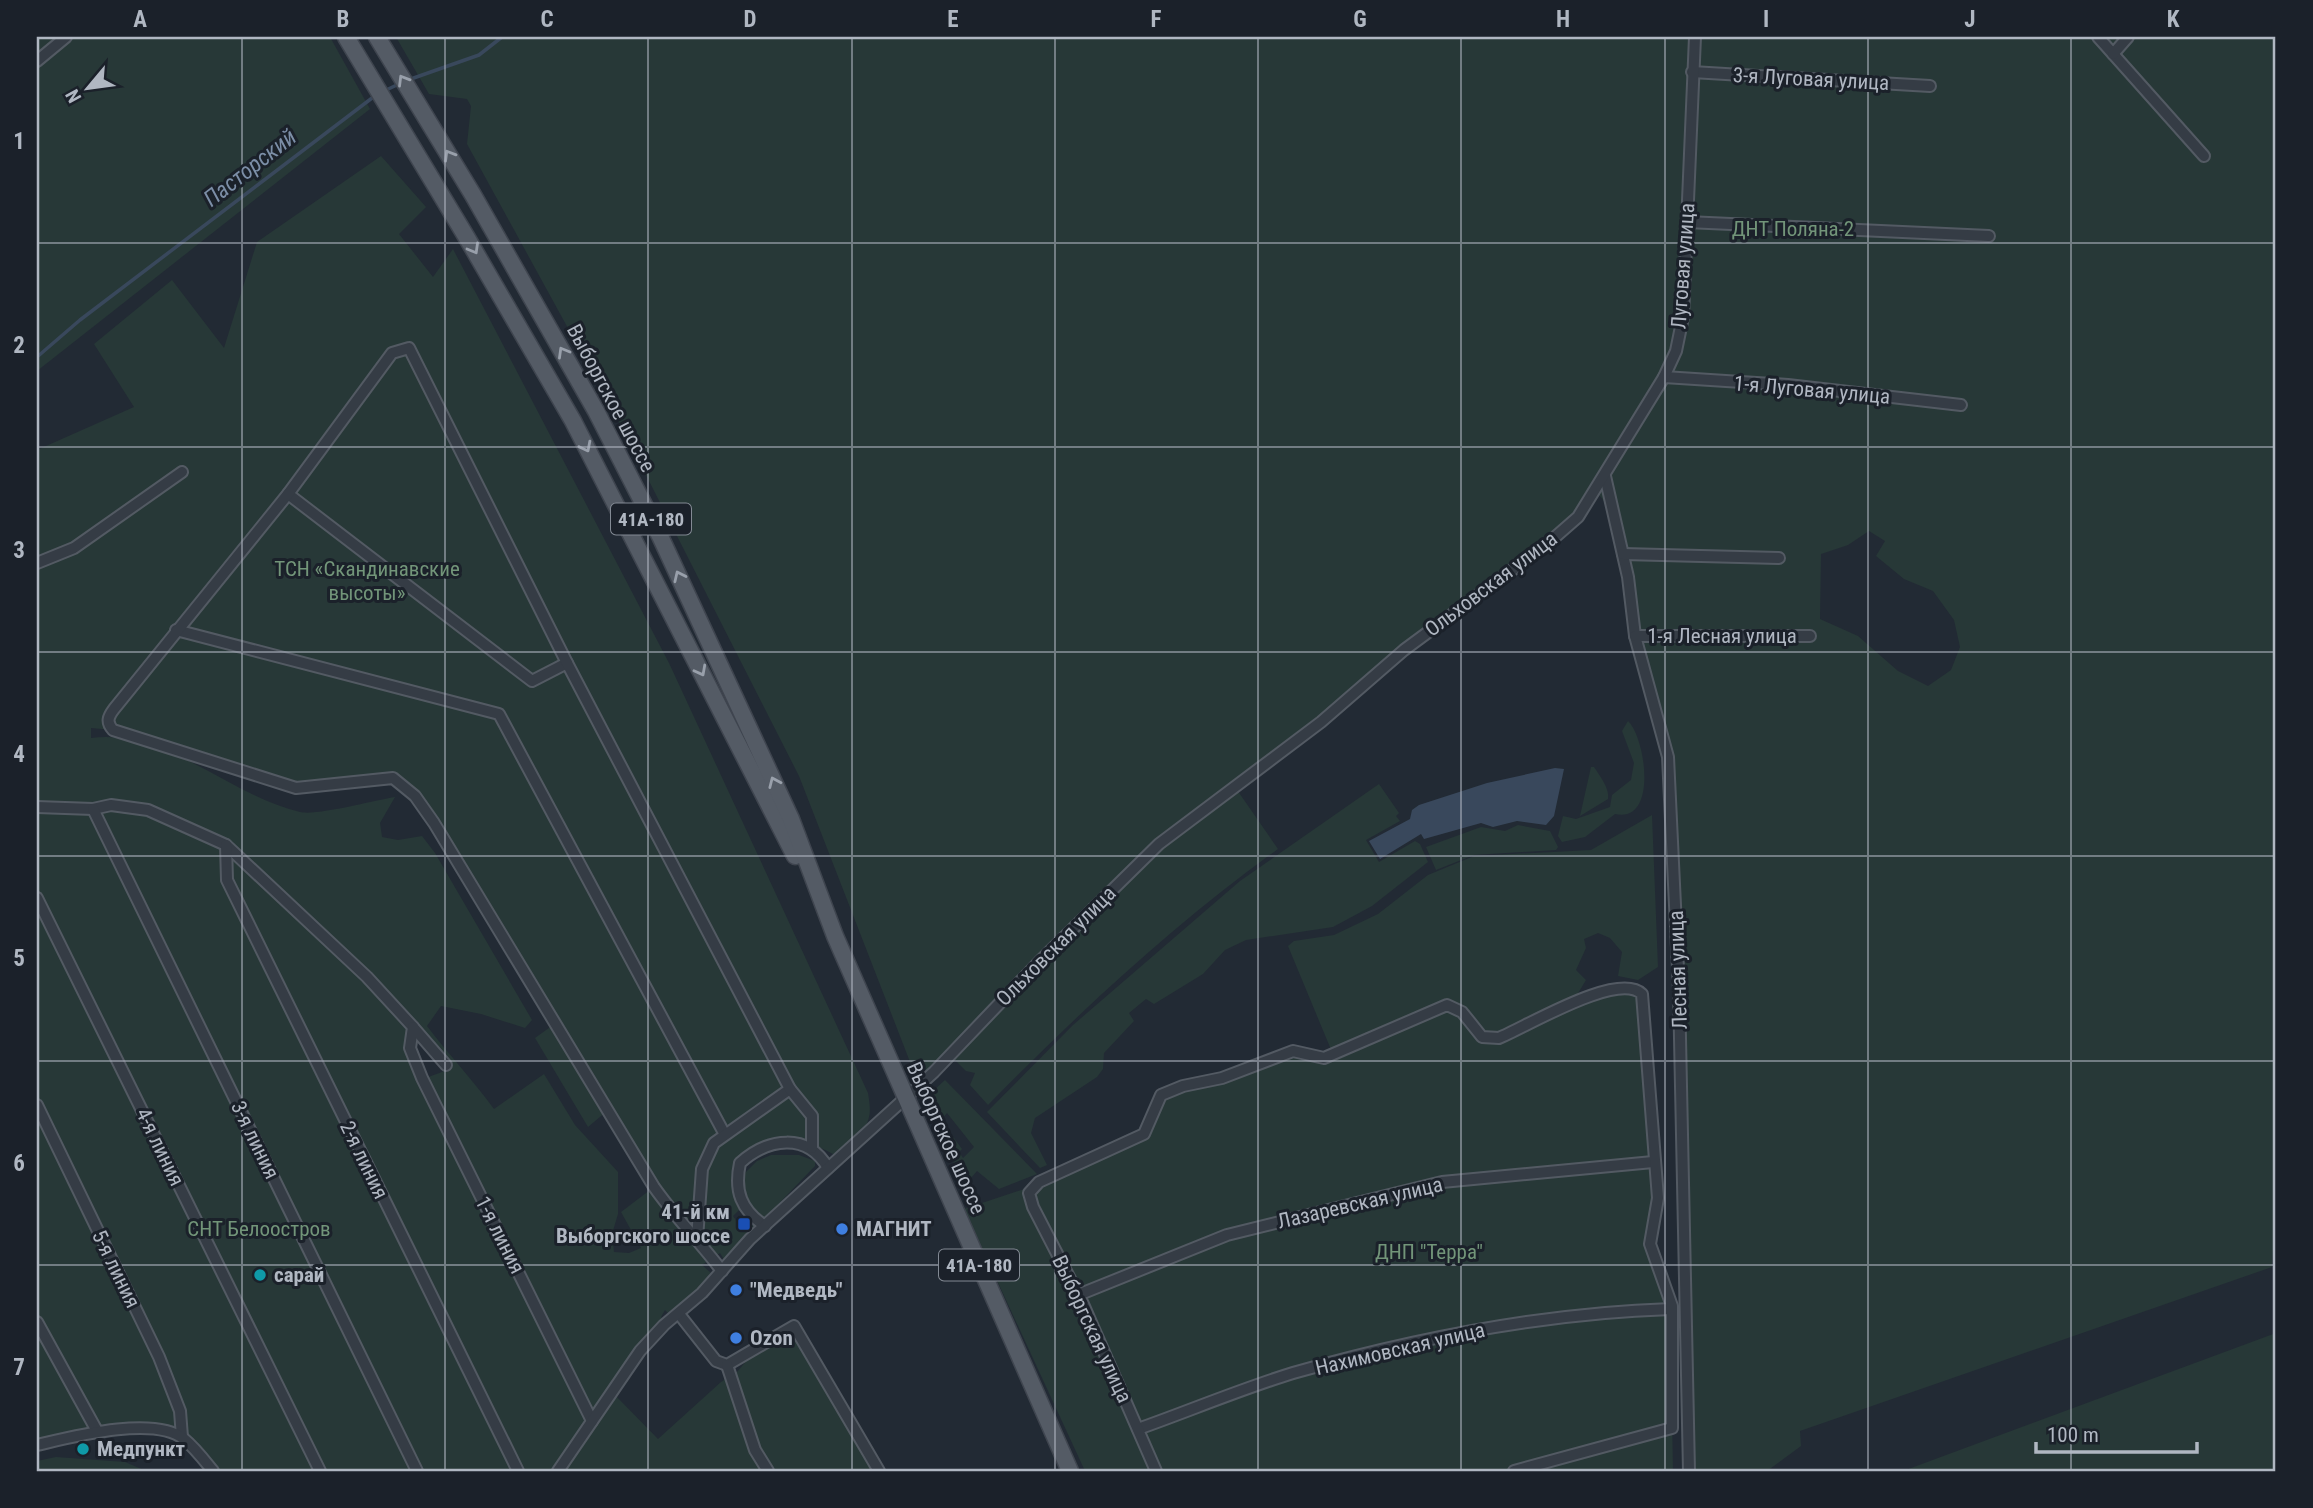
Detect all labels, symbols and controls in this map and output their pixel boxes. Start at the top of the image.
text: A [133,6,147,33]
text: B [337,6,349,33]
text: C [540,6,554,33]
text: D [744,6,757,33]
text: E [947,6,959,33]
text: F [1151,6,1162,33]
text: G [1353,6,1367,33]
text: H [1556,6,1570,33]
text: I [1763,6,1769,33]
text: J [1964,6,1976,33]
text: K [2167,6,2180,33]
north arrow [52,52,122,122]
street label: 3-я Луговая улица [1732,63,1890,95]
one-way arrow [399,74,412,87]
text: N [61,85,86,107]
water label: Пасторский [198,124,302,212]
text: 1 [13,128,25,155]
one-way arrow [444,149,457,162]
street label: Луговая улица [1667,202,1699,330]
park label: ДНТ Поляна-2 [1732,217,1854,241]
one-way arrow [466,242,479,255]
street label: Выборгское шоссе [562,320,660,476]
text: 2 [13,332,25,359]
one-way arrow [558,346,571,359]
street label: 1-я Луговая улица [1733,371,1891,409]
one-way arrow [578,440,592,452]
road number: 41А-180 [611,504,691,534]
street label: Ольховская улица [1420,527,1562,641]
text: 3 [13,537,25,564]
park label: ТСН «Скандинавские высоты» [274,557,460,605]
one-way arrow [673,570,687,583]
street label: 1-я Лесная улица [1647,624,1797,648]
one-way arrow [693,664,707,677]
text: 4 [13,741,25,768]
one-way arrow [768,777,782,789]
street label: Ольховская улица [991,881,1121,1011]
street label: Лесная улица [1664,910,1692,1030]
text: 5 [13,945,25,972]
street label: Выборгское шоссе [902,1058,990,1218]
street label: 3-я линия [226,1097,284,1183]
street label: 4-я линия [131,1104,189,1190]
street label: 2-я линия [335,1117,393,1203]
text: 6 [13,1150,25,1177]
street label: Лазаревская улица [1275,1172,1445,1234]
street label: 1-я линия [470,1192,530,1278]
place label: 41-й км Выборгского шоссе [556,1200,730,1248]
marker: 41-й км Выборгского шоссе [736,1216,752,1232]
park label: СНТ Белоостров [187,1217,331,1241]
place label: МАГНИТ [856,1217,932,1241]
marker: МАГНИТ [834,1221,850,1237]
street label: 5-я линия [87,1226,145,1312]
park label: ДНП "Терра" [1375,1240,1483,1264]
road number: 41А-180 [939,1250,1019,1280]
street label: Выборгская улица [1047,1251,1137,1407]
place label: сарай [274,1263,324,1287]
marker: сарай [252,1267,268,1283]
place label: "Медведь" [750,1278,843,1302]
marker: "Медведь" [728,1282,744,1298]
street label: Нахимовская улица [1313,1318,1487,1380]
place label: Ozon [750,1326,793,1350]
marker: Ozon [728,1330,744,1346]
text: 7 [13,1354,25,1381]
scale bar [2036,1410,2198,1454]
text: 100 m [2047,1423,2099,1447]
place label: Медпункт [97,1437,186,1461]
marker: Медпункт [75,1441,91,1457]

